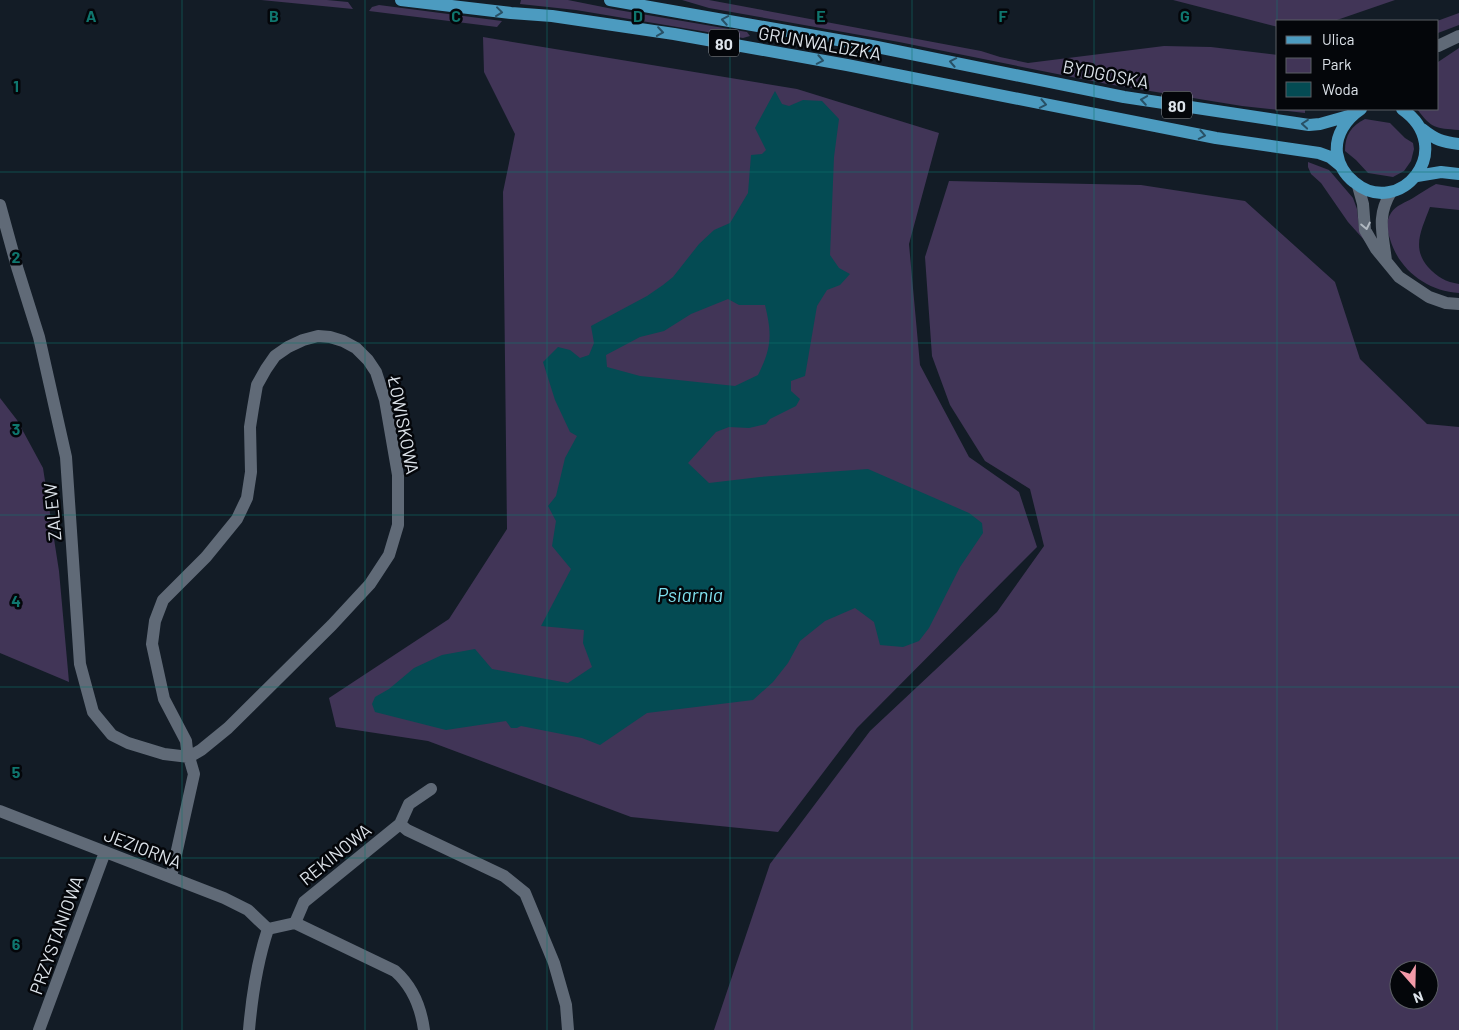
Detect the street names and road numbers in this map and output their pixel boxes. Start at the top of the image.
street label: GRUNWALDZKA [757,21,883,65]
road number: 80 [709,29,739,56]
street label: BYDGOSKA [1061,55,1151,93]
road number: 80 [1162,92,1192,118]
street label: ŁOWISKOWA [384,373,424,476]
street label: ZALEW [38,482,65,542]
street label: REKINOWA [295,818,375,890]
street label: JEZIORNA [101,823,185,873]
street label: PRZYSTANIOWA [24,873,88,997]

